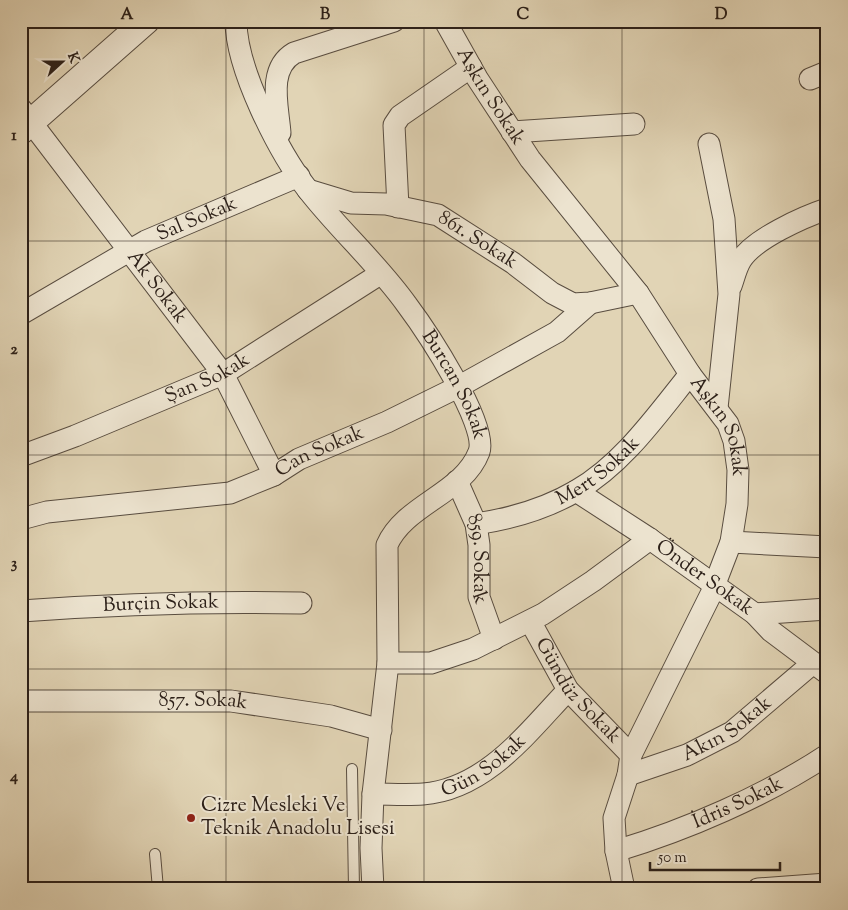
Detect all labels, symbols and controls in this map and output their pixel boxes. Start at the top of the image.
text: A [121,4,134,27]
text: B [320,4,330,27]
text: C [517,4,530,27]
text: D [715,4,728,27]
north arrow [38,38,88,88]
street label: Aşkın Sokak [448,42,532,151]
text: K [61,50,84,67]
text: 1 [11,125,17,148]
street label: Sal Sokak [152,189,242,249]
street label: 861. Sokak [432,204,523,277]
street label: Ak Sokak [119,244,194,330]
street label: Burcan Sokak [414,324,494,443]
text: 2 [10,339,18,362]
street label: Şan Sokak [161,346,256,411]
street label: Aşkın Sokak [682,370,753,477]
street label: Can Sokak [270,419,369,485]
street label: Mert Sokak [551,430,647,514]
street label: 859. Sokak [459,509,495,608]
street label: Önder Sokak [649,532,760,623]
text: 3 [11,553,18,576]
street label: Burçin Sokak [102,588,219,620]
street label: Gündüz Sokak [527,632,627,751]
street label: 857. Sokak [158,686,250,718]
street label: Akın Sokak [677,689,778,770]
street label: Gün Sokak [437,728,533,805]
text: 4 [9,766,18,789]
street label: İdris Sokak [688,770,788,837]
place label: Cizre Mesleki Ve Teknik Anadolu Lisesi [201,792,395,844]
marker: Cizre Mesleki Ve Teknik Anadolu Lisesi [185,812,197,824]
scale bar [650,840,780,872]
text: 50 m [657,848,687,869]

